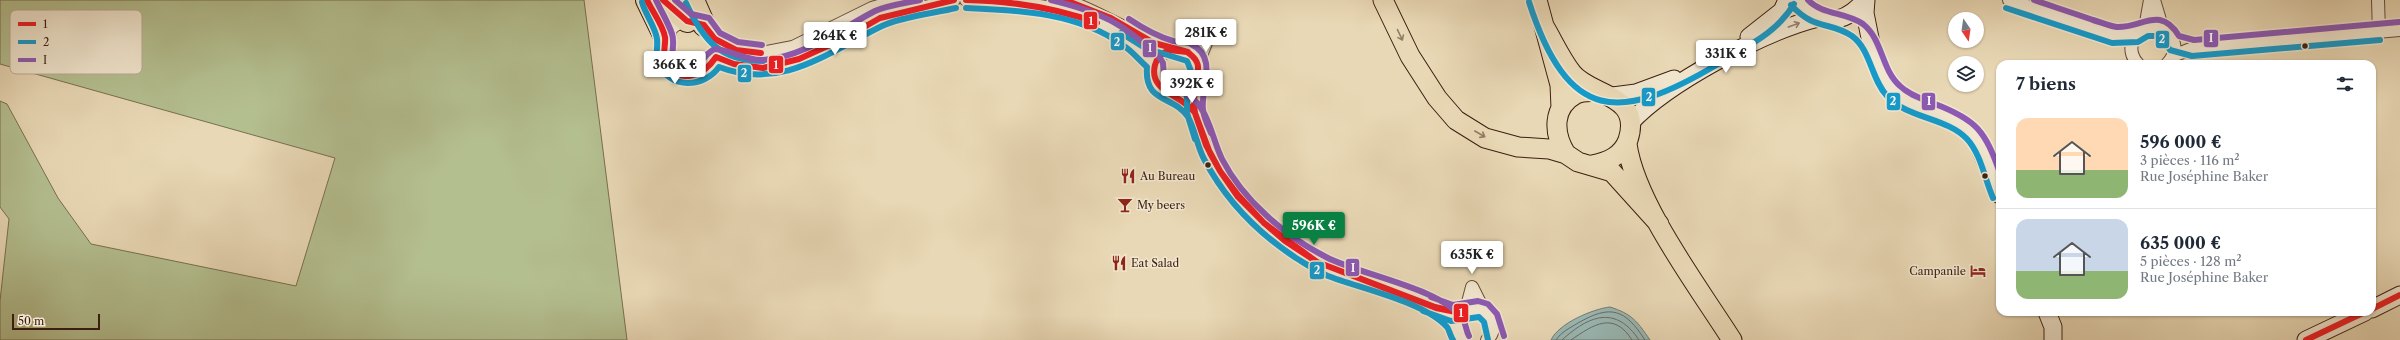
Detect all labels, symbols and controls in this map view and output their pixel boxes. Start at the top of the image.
legend [10,10,142,74]
line badge: 1 [1083,11,1098,30]
north arrow [1948,12,1984,48]
map controls [1948,12,1984,92]
text: 1 [1089,14,1094,28]
text: 1 [43,17,48,31]
pin: 281K € [1173,19,1239,53]
one-way arrow [1788,20,1800,28]
pin: 264K € [802,22,868,56]
text: 281K € [1184,24,1228,40]
text: 264K € [813,27,857,43]
one-way arrow [1397,29,1404,41]
line badge: I [2203,29,2219,48]
line badge: 2 [2155,30,2170,49]
text: I [2209,31,2214,45]
line badge: 2 [1110,32,1125,51]
text: 2 [2159,32,2166,46]
text: 2 [43,35,49,49]
text: 2 [1114,35,1121,49]
line badge: I [1142,39,1157,58]
pin: 331K € [1693,40,1759,74]
text: I [1148,41,1153,55]
unlabelled marker [2300,41,2310,51]
text: 331K € [1705,45,1747,61]
pin: 366K € [642,51,708,85]
text: I [43,53,47,67]
line badge: 1 [768,55,784,74]
text: 366K € [653,56,697,72]
button: layers [1948,56,1984,92]
text: 1 [774,58,779,72]
line badge: 2 [737,64,752,83]
text: 2 [741,66,748,80]
pin: 392K € [1159,70,1225,104]
icon: filters [2334,73,2356,95]
text: 7 biens [2016,74,2076,94]
text: 392K € [1170,75,1214,91]
line badge: 2 [1641,87,1656,107]
text: 2 [1646,90,1653,104]
line badge: 2 [1886,92,1901,111]
line badge: I [1921,92,1936,111]
text: 2 [1890,94,1897,108]
text: I [1927,94,1932,108]
one-way arrow [1474,131,1486,139]
text: 596 000 € [2140,132,2222,152]
icon: home [2048,134,2096,182]
text: 3 pièces · 116 m² [2140,152,2240,168]
unlabelled marker [1203,160,1213,170]
restaurant icon: Au Bureau [1119,167,1137,185]
text: Rue Joséphine Baker [2140,168,2268,184]
place label: Au Bureau [1139,169,1196,183]
unlabelled marker [1980,171,1990,181]
bar icon: My beers [1116,196,1134,214]
place label: My beers [1137,198,1185,212]
pin: 596K € [1281,212,1347,246]
text: 596K € [1292,217,1336,233]
text: 635 000 € [2140,233,2221,253]
icon: home [2048,235,2096,283]
pin: 635K € [1439,241,1505,275]
text: 635K € [1450,246,1494,262]
text: 5 pièces · 128 m² [2140,253,2242,269]
restaurant icon: Eat Salad [1110,254,1128,272]
place label: Eat Salad [1131,256,1180,270]
line badge: I [1345,258,1360,277]
line badge: 2 [1309,261,1325,280]
text: I [1351,261,1356,275]
hotel icon: Campanile [1969,262,1987,280]
text: 2 [1314,263,1321,277]
place label: Campanile [1909,264,1966,278]
text: Rue Joséphine Baker [2140,269,2268,285]
line badge: 1 [1453,303,1469,323]
text: 1 [1459,306,1464,320]
scale bar [12,312,100,331]
text: 50 m [18,314,44,328]

